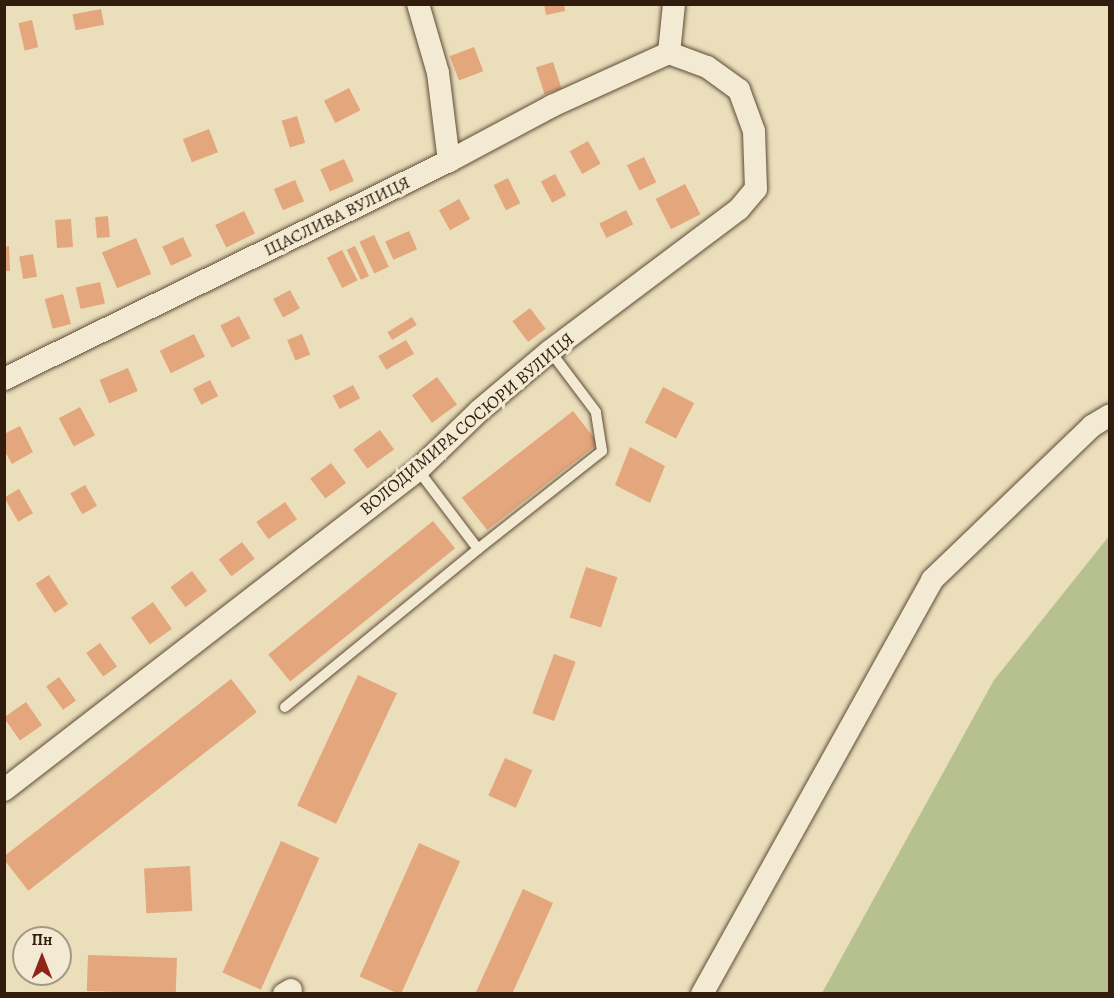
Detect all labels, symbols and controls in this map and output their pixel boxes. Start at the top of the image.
street label: ЩАСЛИВА ВУЛИЦЯ [260,171,414,261]
street label: ВОЛОДИМИРА СОСЮРИ ВУЛИЦЯ [355,328,579,520]
north arrow [12,926,72,986]
text: Пн [32,929,52,951]

